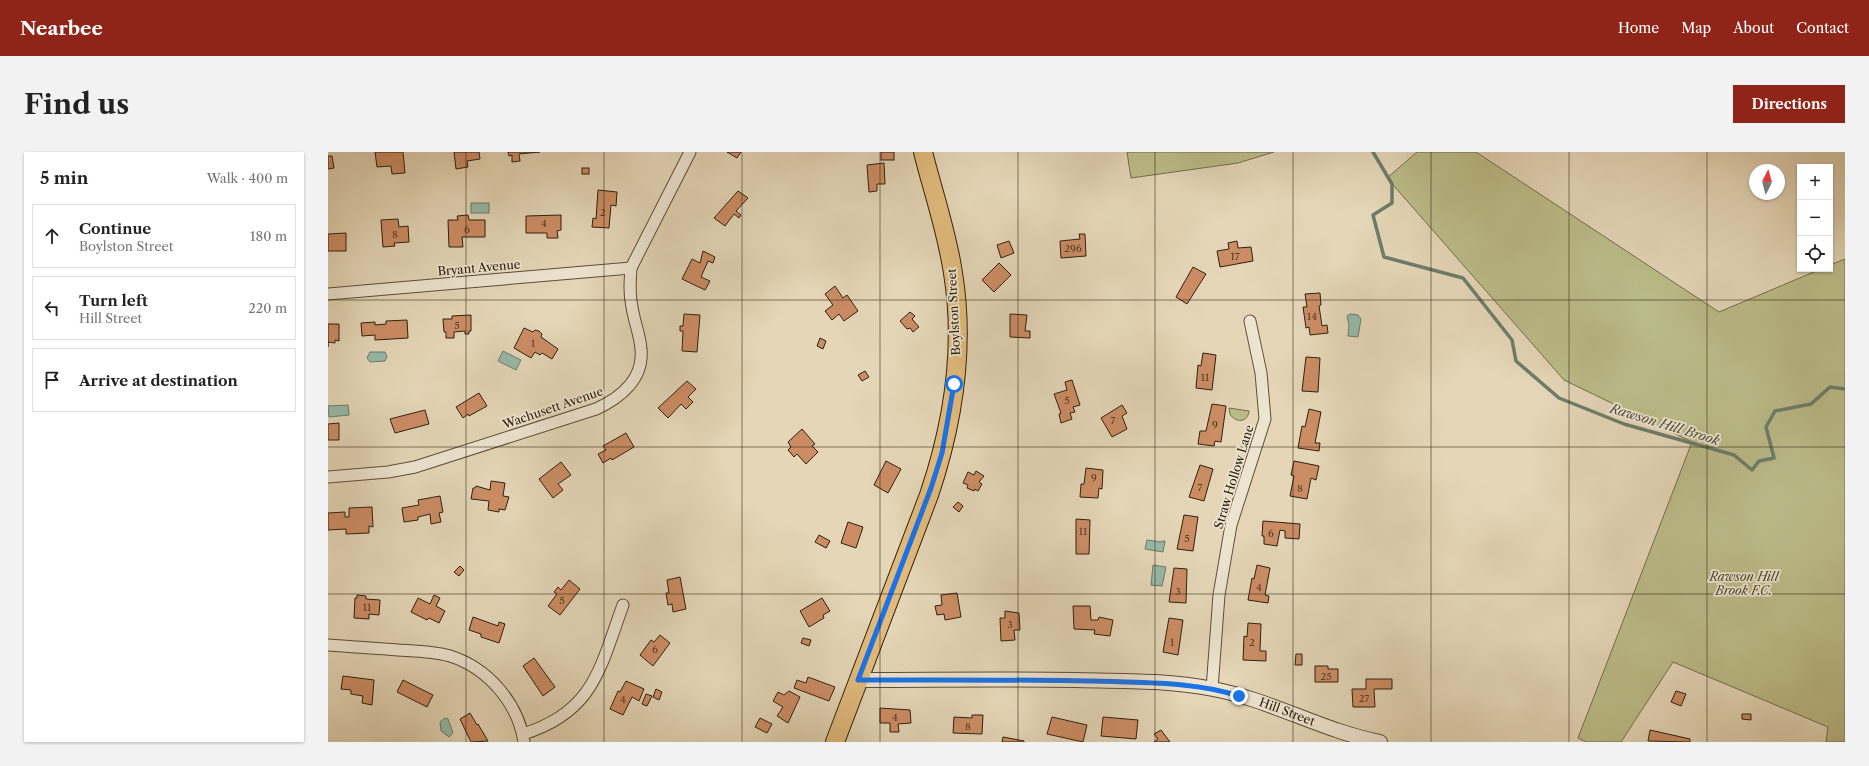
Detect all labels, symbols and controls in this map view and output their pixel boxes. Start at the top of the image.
text: Nearbee [20,17,103,40]
text: Home [1618,19,1659,37]
text: Map [1681,19,1711,37]
text: About [1733,19,1774,37]
text: Contact [1796,19,1849,37]
button: Directions [1733,85,1845,123]
text: Find us [24,87,129,121]
north arrow [1749,164,1785,200]
map controls [1797,164,1833,272]
button: + [1797,164,1833,200]
text: 5 min [40,168,88,188]
text: Walk · 400 m [207,170,288,186]
button: − [1797,200,1833,236]
house number: 2 [600,206,606,219]
house number: 4 [541,217,547,230]
text: Continue [79,219,151,238]
house number: 6 [464,223,470,236]
icon: ahead [41,225,63,247]
text: 180 m [250,228,287,244]
house number: 8 [392,228,398,241]
button: locate [1797,236,1833,272]
text: Boylston Street [79,238,173,254]
house number: 296 [1064,242,1082,255]
house number: 17 [1230,250,1240,263]
street label: Bryant Avenue [437,256,521,279]
street label: Boylston Street [944,267,963,356]
text: Turn left [79,291,148,310]
icon: left [41,297,63,319]
text: 220 m [248,300,287,316]
text: Hill Street [79,310,142,326]
house number: 14 [1307,310,1317,323]
house number: 5 [454,319,460,332]
house number: 1 [531,337,536,350]
icon: arrive [41,369,63,391]
text: Arrive at destination [79,371,238,390]
house number: 11 [1201,371,1210,384]
route start [945,375,963,393]
street label: Wachusett Avenue [500,383,605,432]
house number: 5 [1064,394,1070,407]
water label: Rawson Hill Brook [1607,399,1722,448]
house number: 7 [1111,414,1116,427]
house number: 9 [1212,418,1218,431]
street label: Straw Hollow Lane [1211,423,1257,531]
house number: 9 [1091,471,1097,484]
house number: 7 [1198,481,1203,494]
house number: 8 [1297,482,1303,495]
house number: 11 [1079,525,1088,538]
house number: 6 [1268,527,1274,540]
house number: 5 [1184,532,1190,545]
park label: Rawson Hill Brook F.C. [1708,569,1780,598]
house number: 4 [1256,581,1262,594]
house number: 3 [1175,585,1181,598]
house number: 5 [559,594,565,607]
house number: 11 [363,601,372,614]
house number: 3 [1007,618,1013,631]
house number: 1 [1170,636,1175,649]
house number: 2 [1249,636,1255,649]
house number: 6 [652,643,658,656]
house number: 25 [1320,670,1332,683]
route end [1230,687,1248,705]
house number: 27 [1359,692,1369,705]
house number: 4 [620,693,626,706]
street label: Hill Street [1257,694,1318,729]
house number: 4 [892,711,898,724]
house number: 8 [965,720,971,733]

